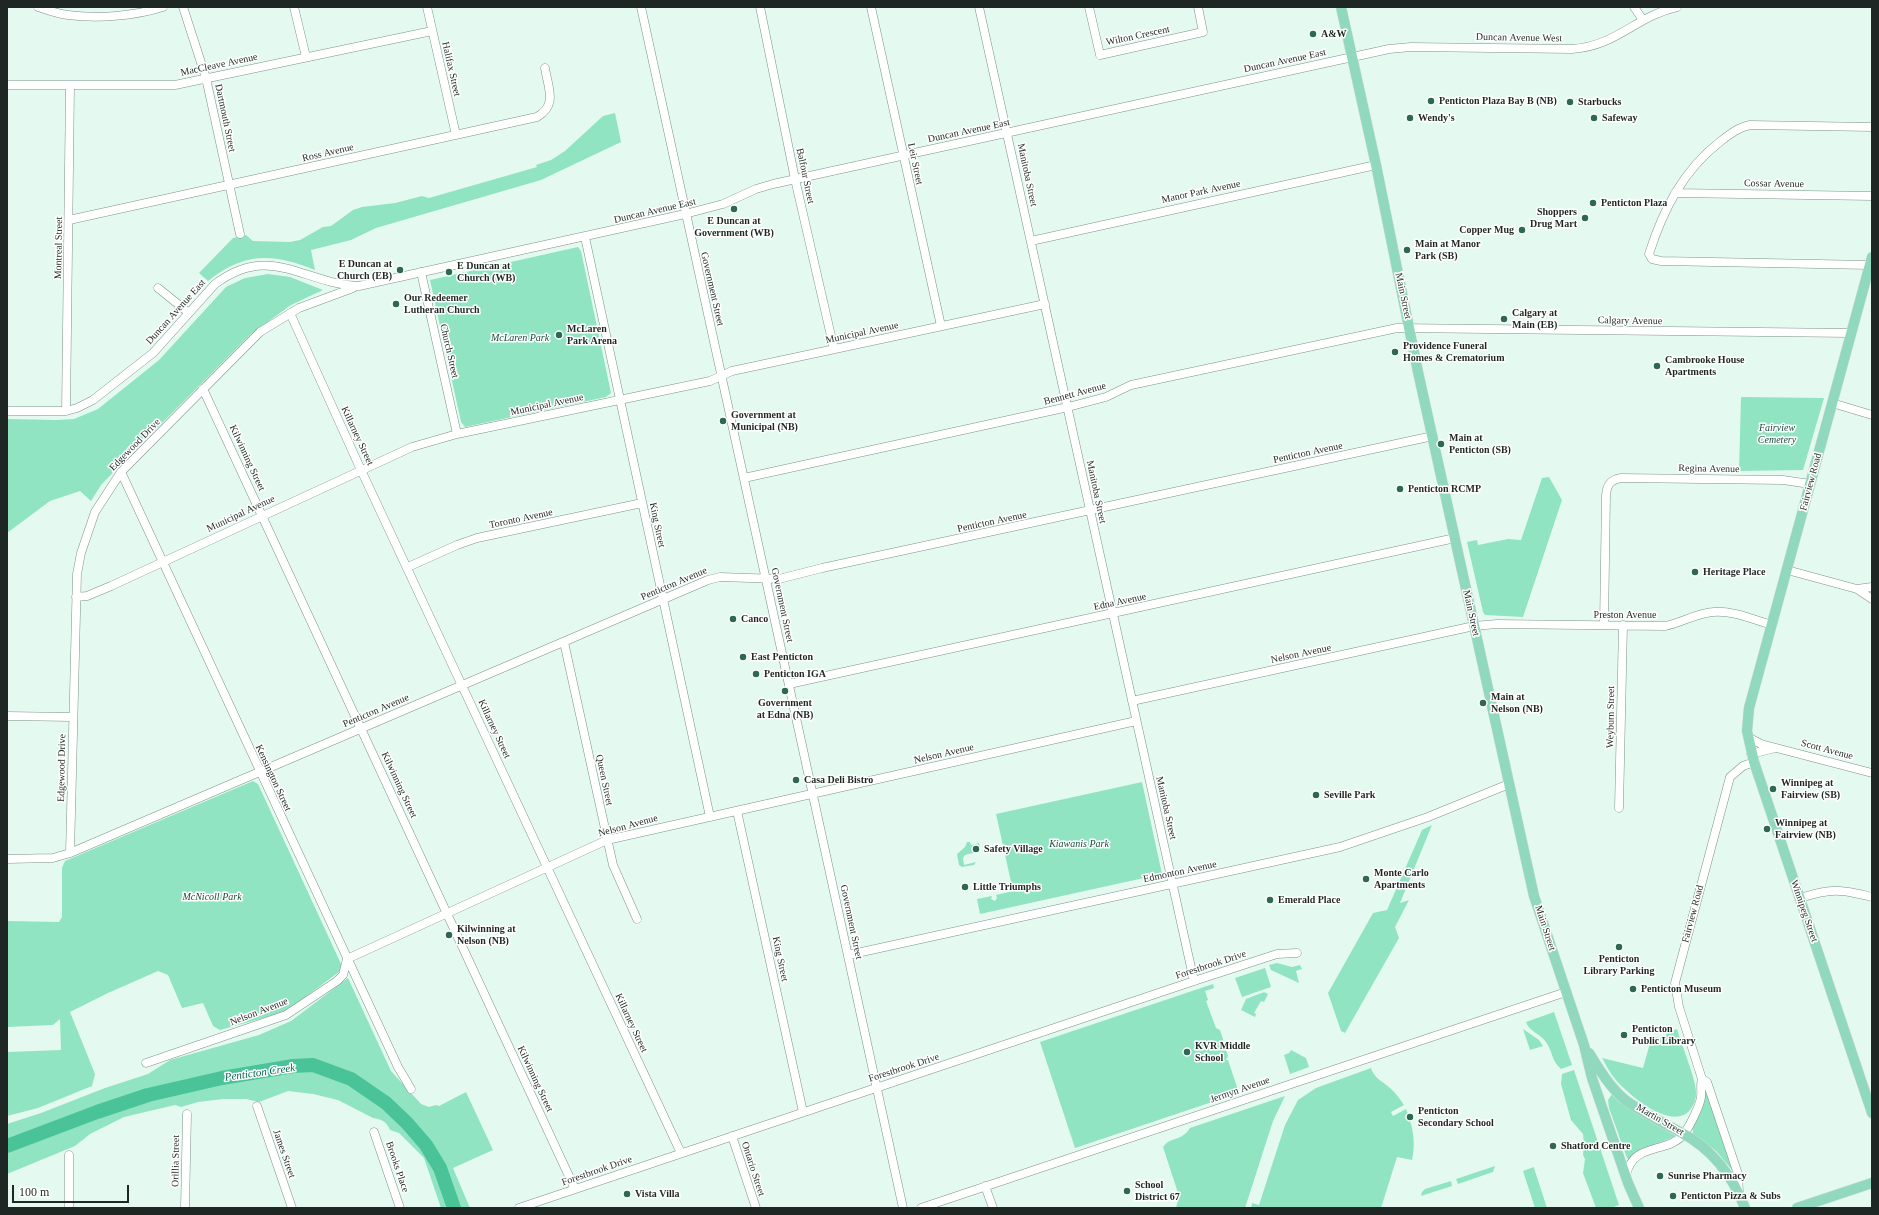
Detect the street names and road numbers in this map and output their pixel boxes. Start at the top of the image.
street label: Wilton Crescent [1105,23,1171,49]
street label: Duncan Avenue West [1476,31,1562,45]
street label: Halifax Street [439,40,463,98]
street label: Duncan Avenue East [1243,46,1327,76]
street label: MacCleave Avenue [179,51,259,79]
street label: Dartmouth Street [212,83,238,153]
street label: Duncan Avenue East [927,116,1011,146]
street label: Ross Avenue [301,141,355,165]
street label: Leir Street [905,142,925,186]
street label: Manitoba Street [1014,142,1040,208]
street label: Balfour Street [793,147,817,205]
street label: Cossar Avenue [1744,177,1804,191]
street label: Manor Park Avenue [1160,178,1242,206]
street label: Duncan Avenue East [613,196,697,226]
street label: Montreal Street [52,217,66,279]
street label: Government Street [698,251,726,327]
street label: Main Street [1392,272,1414,320]
street label: Duncan Avenue East [144,277,208,347]
street label: Calgary Avenue [1598,314,1662,328]
street label: Municipal Avenue [825,319,899,347]
street label: Church Street [437,323,461,379]
street label: Bennett Avenue [1043,380,1107,408]
street label: Municipal Avenue [510,391,584,419]
street label: Killarney Street [338,405,376,467]
street label: Edgewood Drive [107,416,163,474]
street label: Kilwinning Street [226,423,268,493]
street label: Penticton Avenue [1272,440,1344,466]
street label: Fairview Road [1798,452,1824,512]
street label: Manitoba Street [1083,459,1109,525]
street label: Regina Avenue [1678,462,1740,476]
street label: Municipal Avenue [205,493,277,535]
street label: King Street [646,501,668,549]
street label: Toronto Avenue [488,506,554,532]
street label: Penticton Avenue [956,509,1028,535]
street label: Penticton Avenue [639,565,709,603]
street label: Government Street [768,567,796,643]
street label: Main Street [1460,589,1482,637]
street label: Edna Avenue [1093,591,1147,613]
street label: Preston Avenue [1594,609,1656,621]
street label: Nelson Avenue [1270,642,1332,666]
street label: Weyburn Street [1604,686,1618,748]
street label: Penticton Avenue [341,692,411,730]
street label: Killarney Street [475,698,513,760]
street label: Edgewood Drive [55,734,69,802]
street label: Scott Avenue [1800,737,1854,763]
street label: Nelson Avenue [913,741,975,767]
street label: Kensington Street [252,743,294,813]
street label: Kilwinning Street [378,750,420,820]
street label: Queen Street [593,753,615,807]
street label: Manitoba Street [1153,775,1179,841]
street label: Nelson Avenue [597,812,659,840]
street label: Edmonton Avenue [1142,858,1218,886]
street label: Winnipeg Street [1788,878,1820,944]
street label: Government Street [837,884,865,960]
street label: Fairview Road [1680,884,1706,944]
street label: Main Street [1532,904,1558,952]
street label: King Street [769,935,791,983]
street label: Forestbrook Drive [1174,948,1248,982]
street label: Killarney Street [612,992,650,1054]
street label: Nelson Avenue [228,995,290,1029]
street label: Kilwinning Street [514,1044,556,1114]
street label: Forestbrook Drive [867,1051,941,1085]
street label: Jermyn Avenue [1209,1074,1271,1106]
street label: Martin Street [1634,1102,1686,1138]
street label: James Street [270,1128,298,1180]
street label: Orillia Street [170,1135,182,1187]
street label: Brooks Place [383,1140,411,1194]
street label: Ontario Street [739,1140,767,1198]
street label: Forestbrook Drive [560,1153,634,1189]

